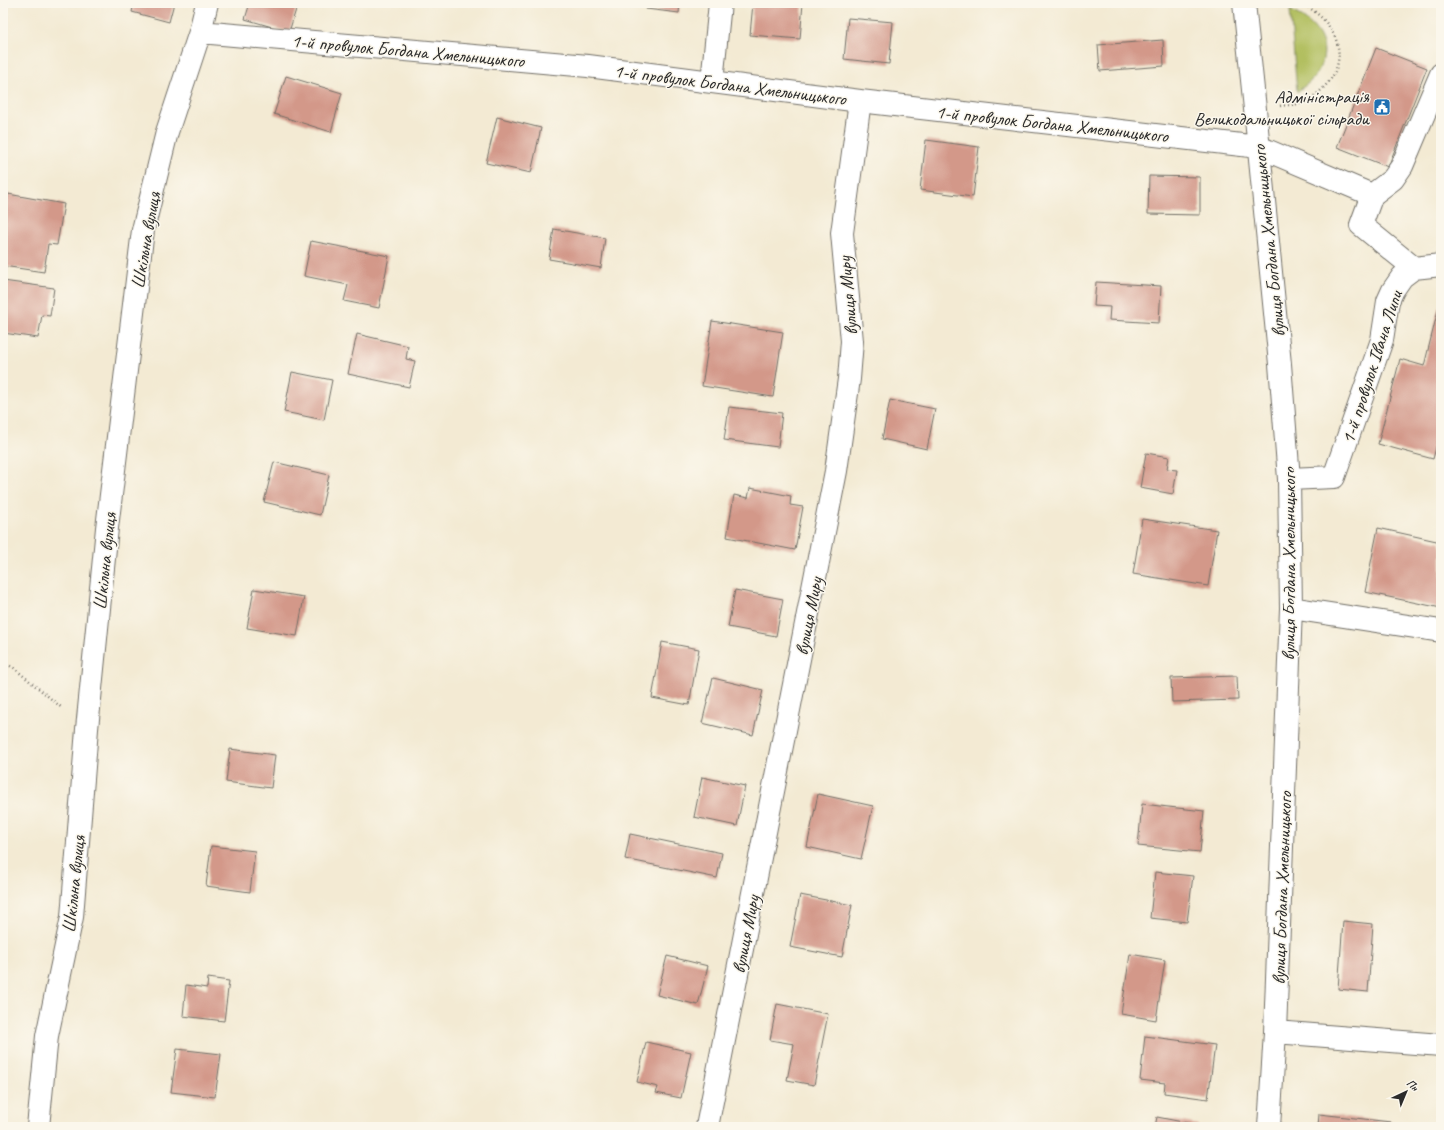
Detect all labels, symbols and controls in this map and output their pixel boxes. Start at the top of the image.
street label: 1-й провулок Богдана Хмельницького [291,29,527,73]
street label: 1-й провулок Богдана Хмельницького [612,59,849,111]
place label: Адміністрація Великодальницької сільради [1194,85,1371,131]
public building icon: Адміністрація Великодальницької сільради [1372,97,1392,117]
street label: 1-й провулок Богдана Хмельницького [934,100,1171,148]
street label: вулиця Богдана Хмельницького [1247,142,1291,338]
street label: Шкільна вулиця [126,189,166,290]
street label: вулиця Миру [832,254,863,336]
street label: 1-й провулок Івана Липи [1336,287,1408,447]
street label: вулиця Богдана Хмельницького [1277,466,1301,661]
street label: Шкільна вулиця [88,510,122,611]
street label: вулиця Миру [790,574,829,657]
street label: вулиця Богдана Хмельницького [1267,790,1297,985]
street label: Шкільна вулиця [57,833,91,934]
street label: вулиця Миру [727,892,766,975]
north arrow [1386,1072,1426,1112]
text: Пн [1404,1076,1423,1095]

